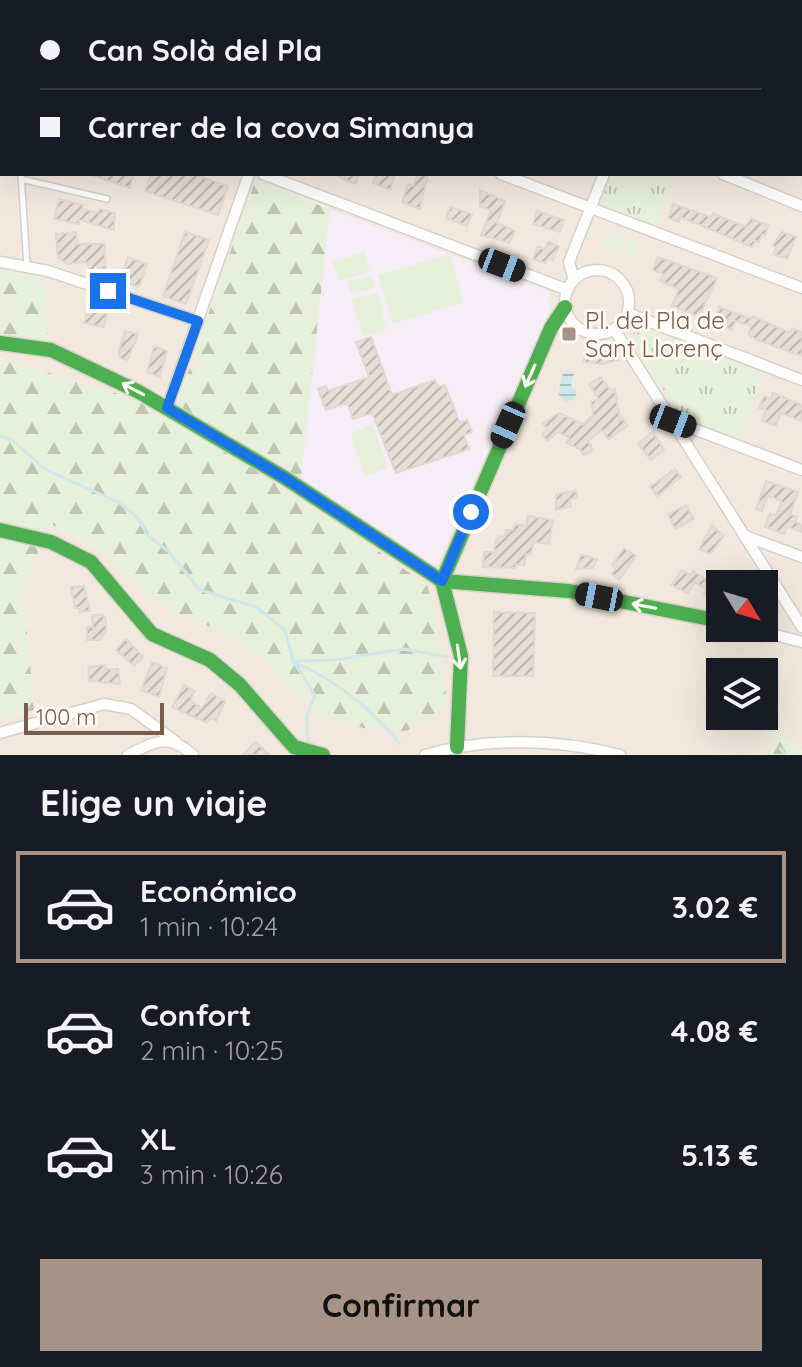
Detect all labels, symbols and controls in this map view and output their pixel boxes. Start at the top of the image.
text: Can Solà del Pla [88,31,322,69]
text: Carrer de la cova Simanya [88,108,474,146]
car [475,245,529,285]
route end [90,273,126,309]
place label: Pl. del Pla de Sant Llorenç [585,305,725,363]
marker: Pl. del Pla de Sant Llorenç [560,325,578,343]
one-way arrow [522,363,537,387]
one-way arrow [121,380,145,396]
car [487,398,529,452]
car [646,401,700,441]
route start [453,494,489,530]
north arrow [706,570,778,642]
map controls [706,570,778,730]
car [573,581,625,613]
one-way arrow [631,597,657,612]
one-way arrow [452,644,467,669]
button: layers [706,658,778,730]
scale bar [24,699,164,735]
text: 100 m [36,703,96,731]
text: Elige un viaje [40,780,268,825]
icon: car [44,871,116,943]
text: Económico [140,872,297,910]
text: 3.02 € [672,888,758,926]
text: 1 min · 10:24 [140,910,278,943]
icon: car [44,995,116,1067]
text: Confort [140,996,252,1034]
text: 4.08 € [671,1012,758,1050]
text: 2 min · 10:25 [140,1034,284,1067]
icon: car [44,1119,116,1191]
text: XL [140,1120,177,1158]
text: 5.13 € [681,1136,758,1174]
text: 3 min · 10:26 [140,1158,283,1191]
button: Confirmar [40,1259,762,1351]

